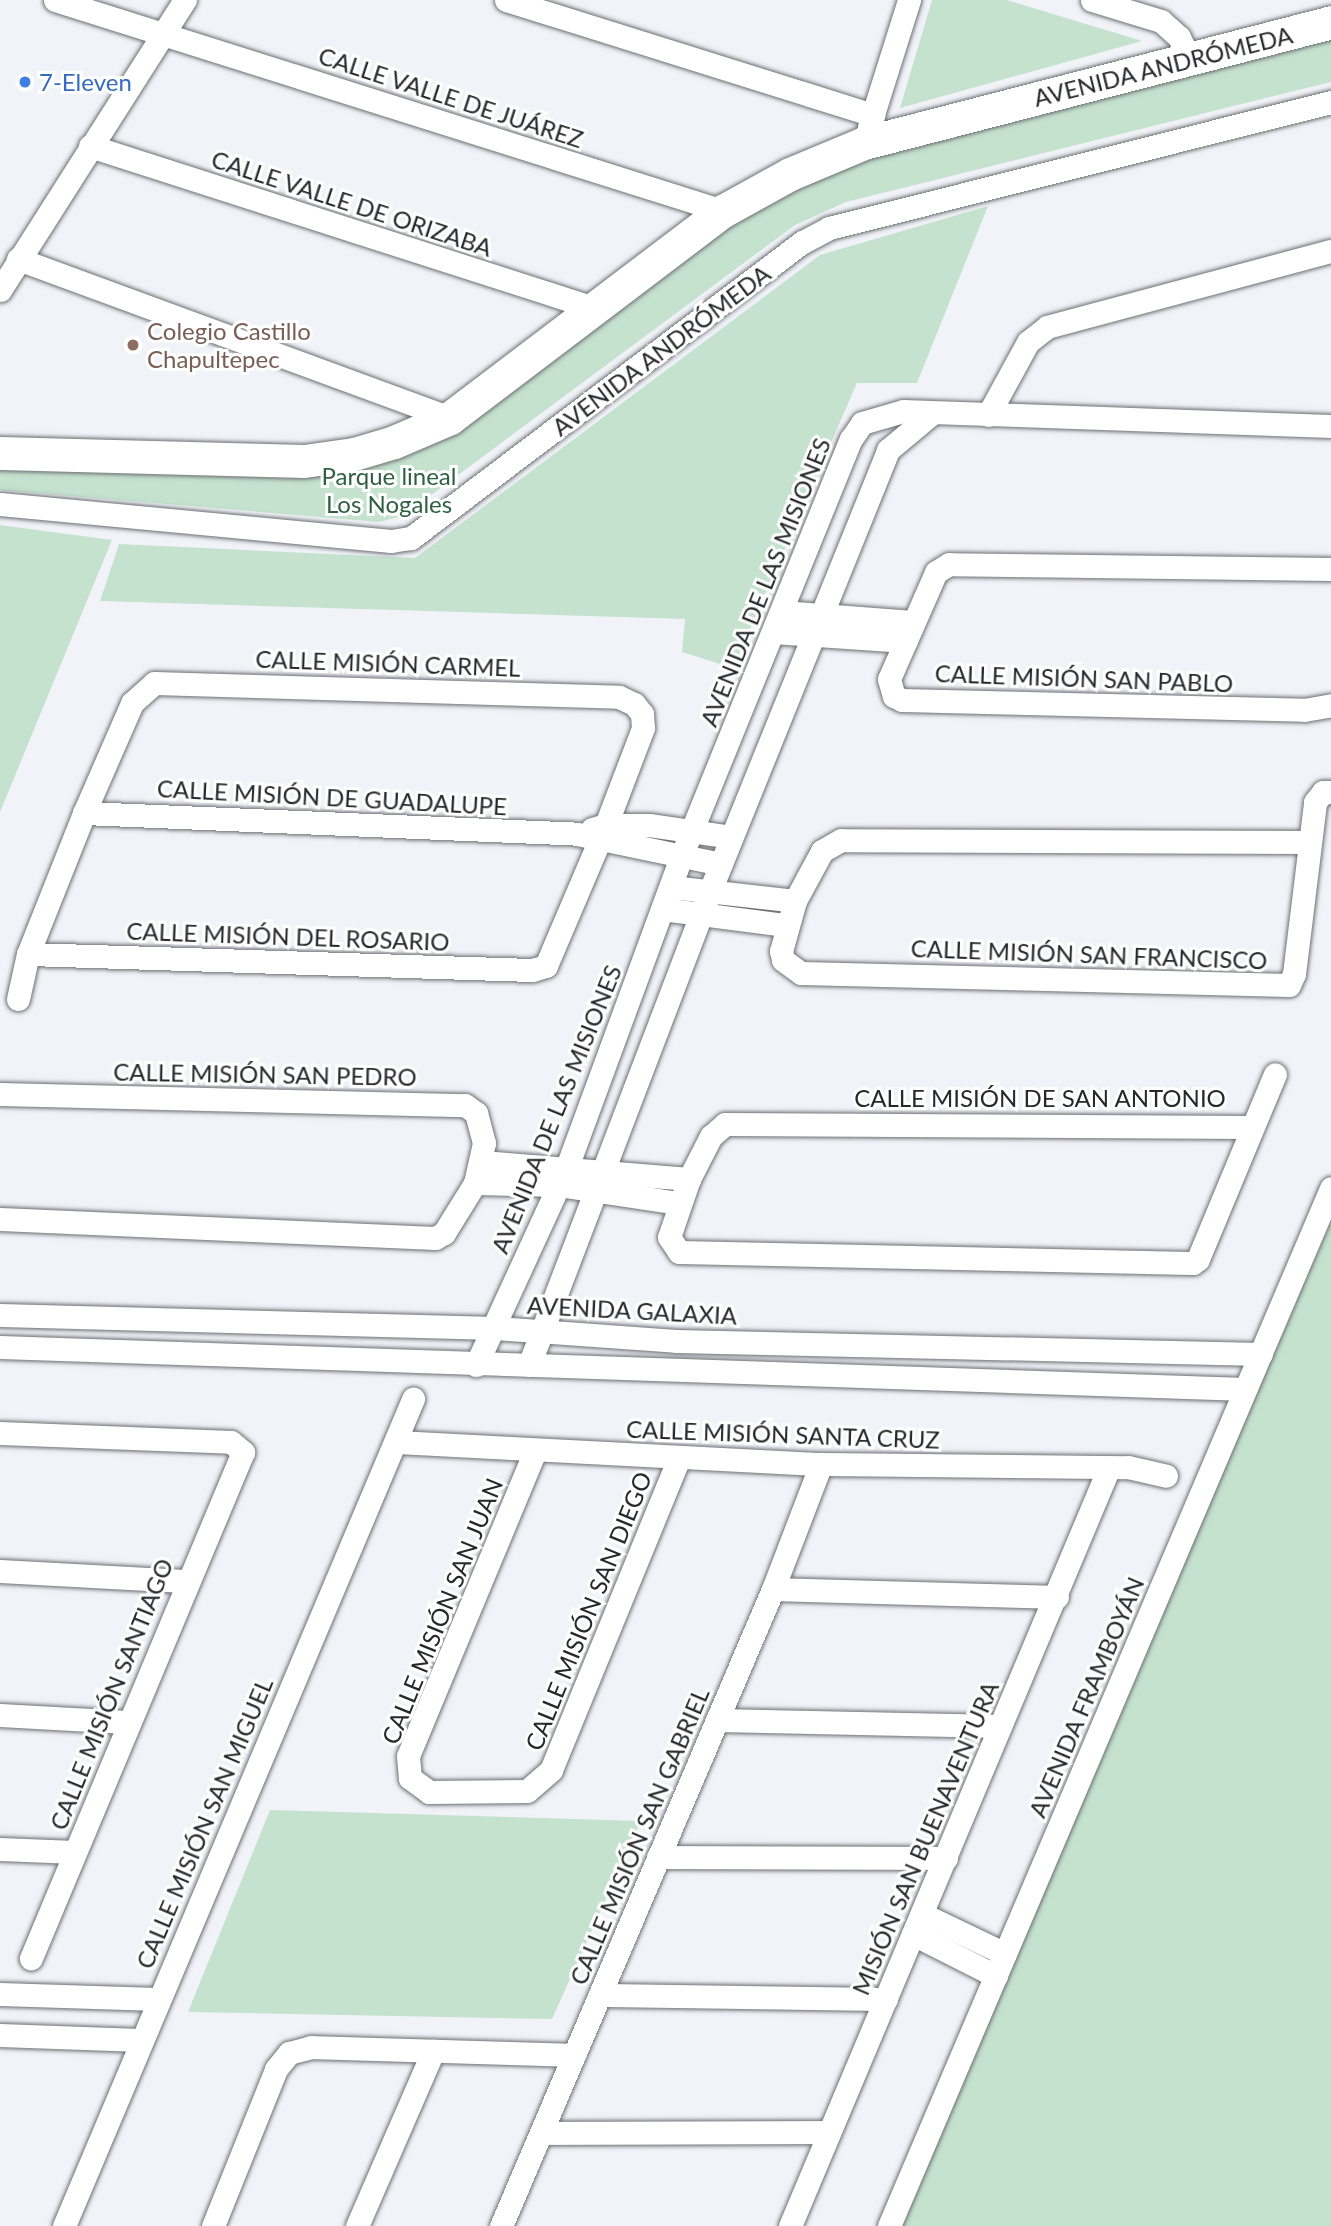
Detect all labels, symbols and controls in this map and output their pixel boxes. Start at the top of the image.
street label: AVENIDA ANDRÓMEDA [1030,20,1296,112]
street label: CALLE VALLE DE JUÁREZ [314,40,588,154]
place label: 7-Eleven [39,68,132,96]
marker: 7-Eleven [17,74,33,90]
street label: CALLE VALLE DE ORIZABA [208,144,496,262]
street label: AVENIDA ANDRÓMEDA [546,258,776,442]
place label: Colegio Castillo Chapultepec [147,317,311,373]
marker: Colegio Castillo Chapultepec [125,337,141,353]
street label: AVENIDA DE LAS MISIONES [694,433,836,731]
park label: Parque lineal Los Nogales [322,462,456,518]
street label: CALLE MISIÓN CARMEL [255,644,521,682]
street label: CALLE MISIÓN SAN PABLO [934,658,1234,698]
street label: CALLE MISIÓN DE GUADALUPE [156,773,508,821]
street label: CALLE MISIÓN DEL ROSARIO [126,916,450,956]
street label: CALLE MISIÓN SAN FRANCISCO [910,933,1268,975]
street label: AVENIDA DE LAS MISIONES [485,960,627,1258]
street label: CALLE MISIÓN SAN PEDRO [113,1057,417,1091]
street label: CALLE MISIÓN DE SAN ANTONIO [854,1084,1226,1112]
street label: AVENIDA GALAXIA [526,1290,738,1330]
street label: CALLE MISIÓN SANTA CRUZ [625,1414,941,1454]
street label: CALLE MISIÓN SAN DIEGO [519,1467,657,1755]
street label: CALLE MISIÓN SAN JUAN [375,1474,509,1748]
street label: CALLE MISIÓN SANTIAGO [43,1554,179,1834]
street label: AVENIDA FRAMBOYÁN [1022,1572,1150,1822]
street label: CALLE MISIÓN SAN MIGUEL [130,1673,278,1973]
street label: MISIÓN SAN BUENAVENTURA [846,1677,1004,1999]
street label: CALLE MISIÓN SAN GABRIEL [563,1683,715,1989]

